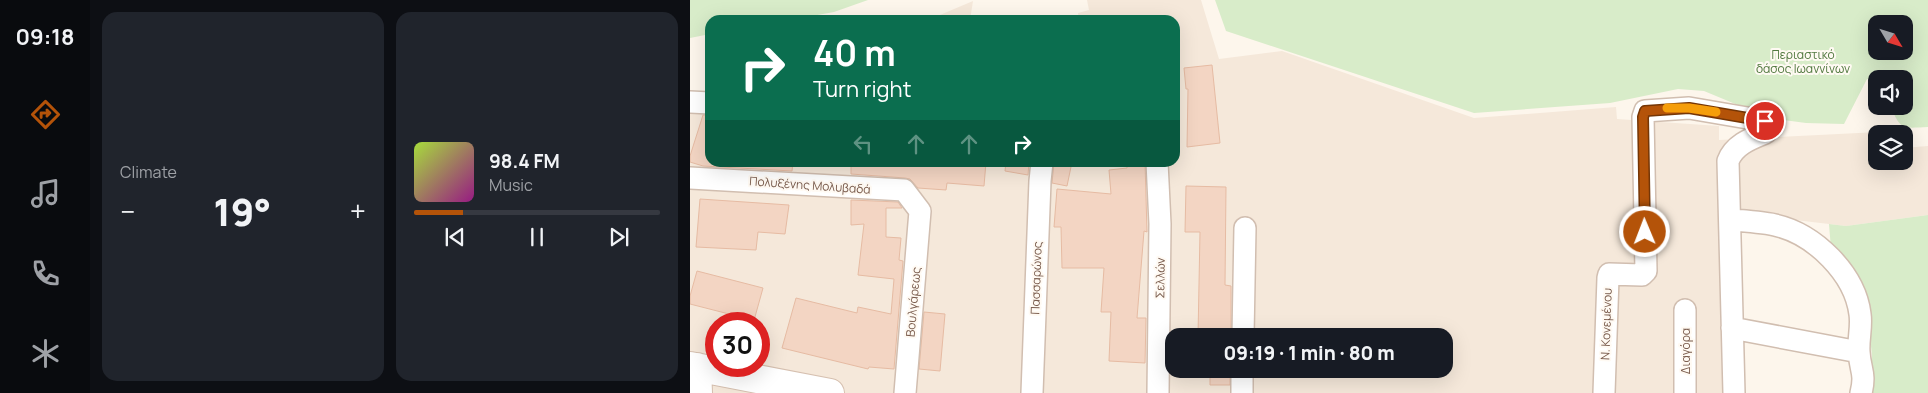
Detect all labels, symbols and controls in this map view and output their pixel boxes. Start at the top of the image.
north arrow [1868,15,1912,60]
map controls [1868,15,1913,170]
text: 09:18 [16,22,74,52]
text: 40 m [813,29,896,77]
icon: right [730,35,795,100]
park label: Περιαστικό δάσος Ιωαννίνων [1756,46,1850,77]
button: sound [1868,70,1913,115]
text: Turn right [813,74,911,104]
icon: directions [28,97,63,132]
pin [1744,100,1786,142]
icon: arrive [1751,107,1779,135]
button: layers [1868,125,1913,170]
icon: left [849,130,877,158]
icon: ahead [902,130,930,158]
icon: ahead [955,130,983,158]
icon: right [1008,130,1036,158]
text: 98.4 FM [489,148,560,174]
text: Climate [120,161,177,183]
street label: Πολυξένης Μολυβαδά [749,172,871,198]
text: Music [489,174,533,196]
icon: music [28,176,63,211]
text: 19° [213,185,271,237]
text: − [120,192,135,230]
text: + [350,192,366,230]
position arrow [1618,205,1670,257]
icon: previous [441,223,469,251]
icon: pause [523,223,551,251]
icon: next [605,223,633,251]
street label: Πασσαρώνος [1026,241,1046,315]
icon: phone [28,256,63,291]
street label: Σελλών [1151,257,1169,299]
street label: Βουλγάρεως [901,266,925,338]
street label: Ν. Κονεμένου [1596,287,1616,361]
speed limit sign: 30 [705,312,770,377]
street label: Διαγόρα [1677,328,1694,374]
icon: climate [28,336,63,371]
text: 09:19 · 1 min · 80 m [1223,340,1395,366]

